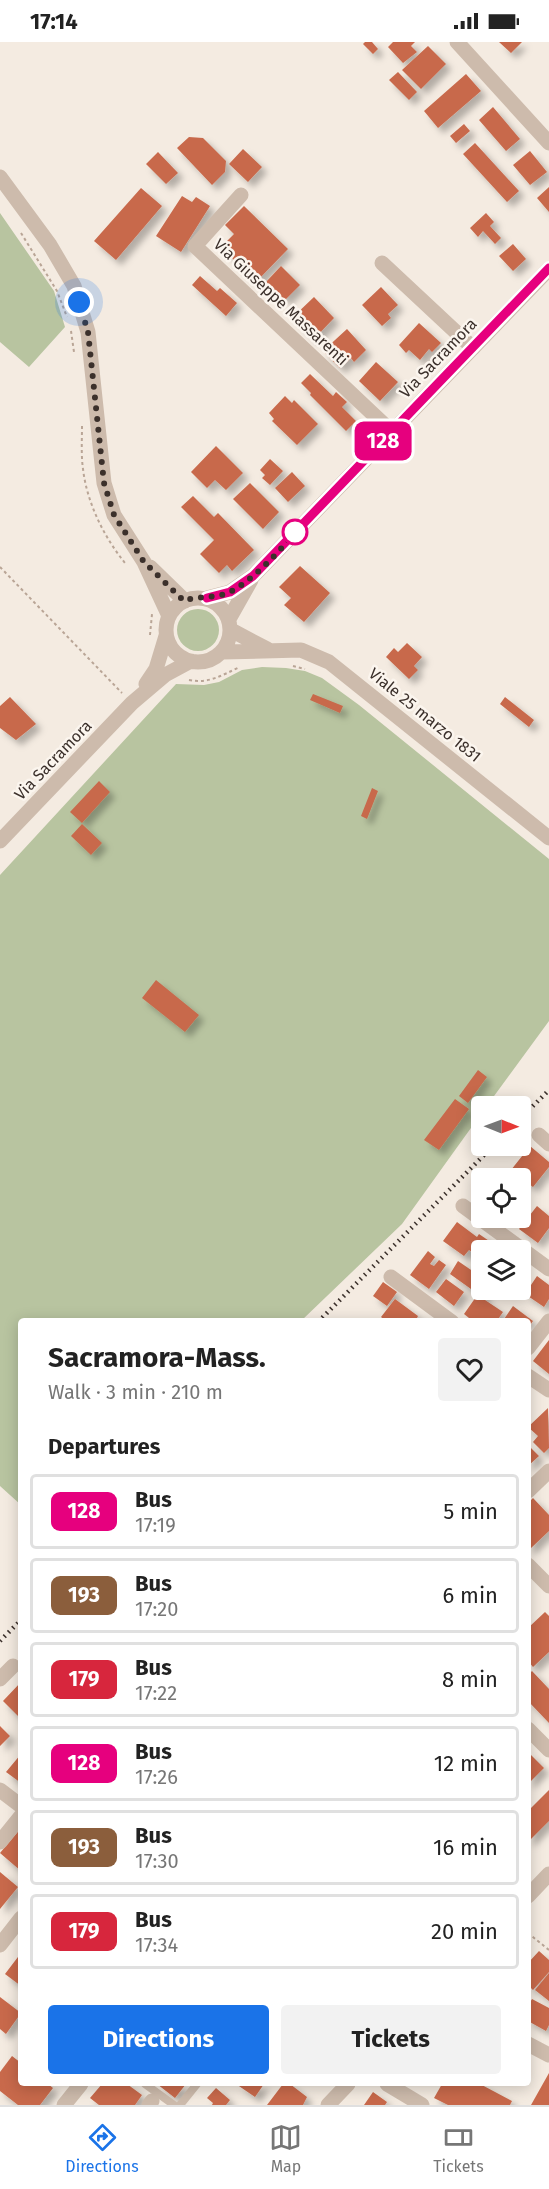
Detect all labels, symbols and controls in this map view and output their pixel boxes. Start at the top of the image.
text: 17:14 [30,8,78,35]
street label: Via Giuseppe Massarenti [210,235,352,369]
your location [64,287,94,317]
street label: Via Sacramora [395,314,481,402]
line badge: 128 [348,422,418,460]
text: 128 [367,428,399,454]
unlabelled marker [282,519,308,545]
street label: Viale 25 marzo 1831 [365,664,485,766]
street label: Via Sacramora [10,716,96,804]
north arrow [471,1096,531,1156]
map controls [471,1096,531,1300]
button: locate [471,1168,531,1228]
button: layers [471,1240,531,1300]
button: heart [438,1338,501,1401]
text: Sacramora-Mass. [48,1341,266,1374]
text: Walk · 3 min · 210 m [48,1380,223,1404]
text: Departures [48,1433,160,1460]
text: Bus [135,1486,172,1513]
text: 128 [68,1498,100,1524]
text: 5 min [443,1498,498,1525]
text: 17:19 [135,1513,176,1537]
text: Bus [135,1570,172,1597]
text: 193 [68,1582,100,1608]
text: 6 min [442,1582,498,1609]
text: 17:20 [135,1597,178,1621]
text: Bus [135,1654,172,1681]
text: 179 [68,1666,100,1692]
text: 8 min [442,1666,498,1693]
text: 17:22 [135,1681,177,1705]
text: Bus [135,1738,172,1765]
text: 128 [68,1750,100,1776]
text: 12 min [434,1750,498,1777]
text: 17:26 [135,1765,178,1789]
text: Bus [135,1822,172,1849]
text: 193 [68,1834,100,1860]
text: 16 min [433,1834,498,1861]
text: 17:30 [135,1849,179,1873]
text: Bus [135,1906,172,1933]
text: 179 [68,1918,100,1944]
text: 20 min [431,1918,498,1945]
text: 17:34 [135,1933,178,1957]
button: Directions [48,2005,269,2074]
button: Tickets [281,2005,501,2074]
tab: Directions [65,2121,139,2176]
tab: Map [269,2121,302,2176]
tab: Tickets [433,2121,484,2176]

